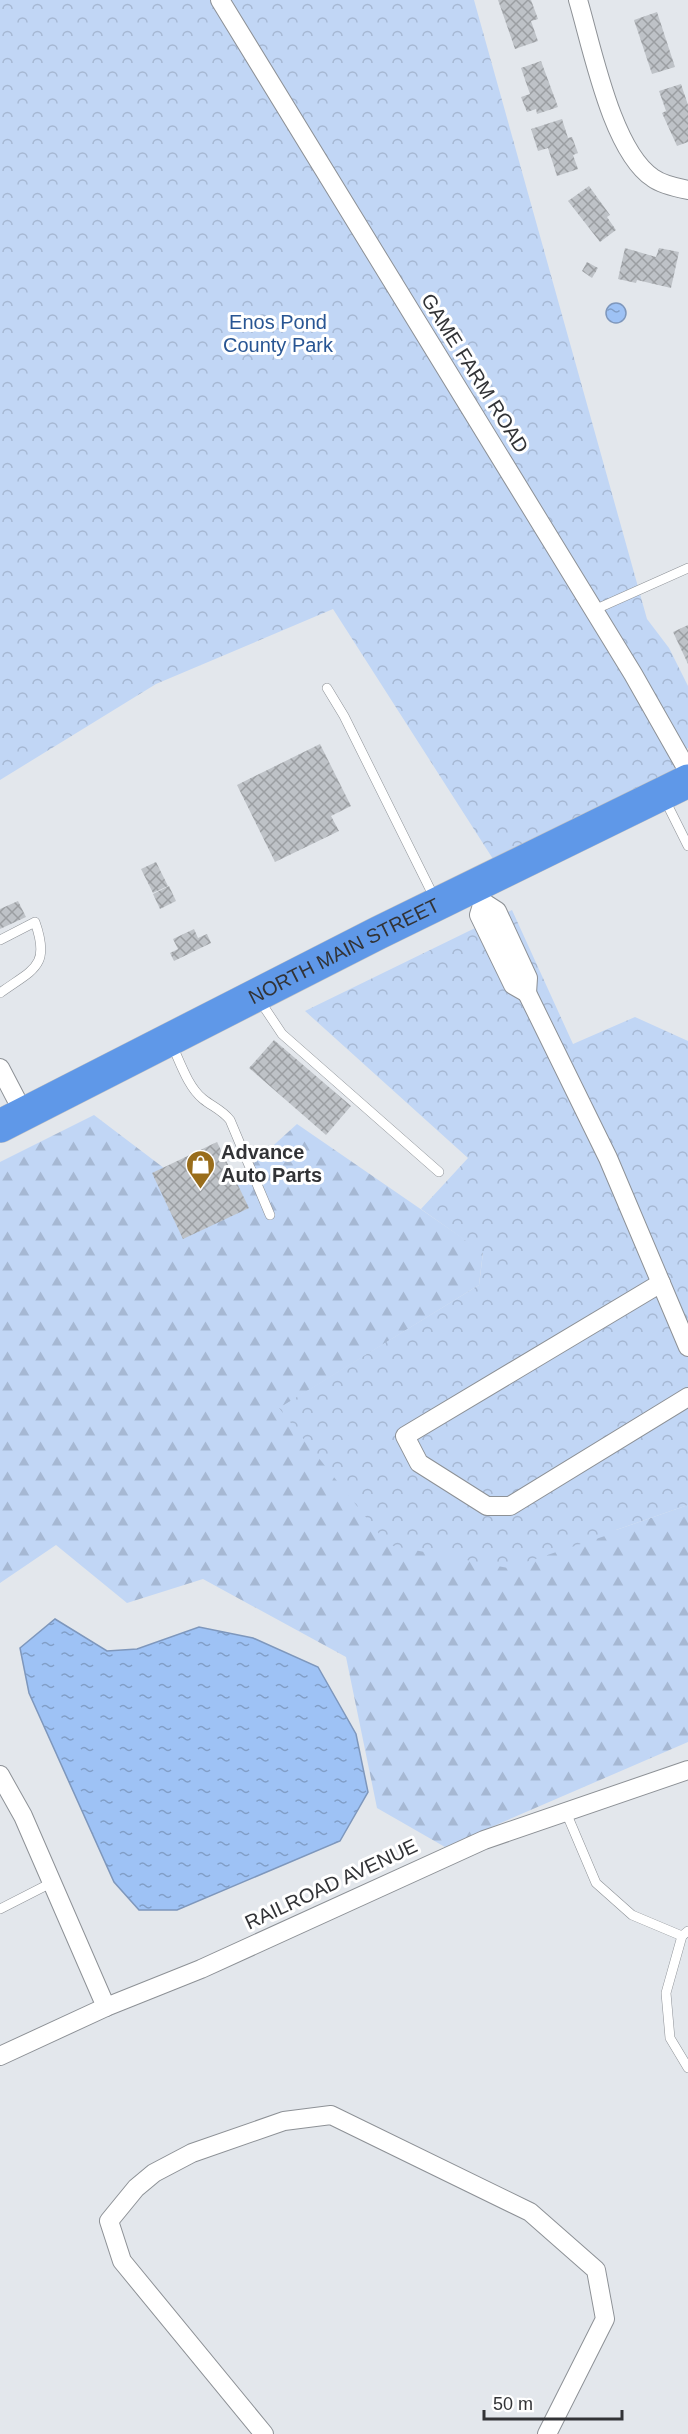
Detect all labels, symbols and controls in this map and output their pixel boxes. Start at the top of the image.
street label: GAME FARM ROAD [417,289,533,457]
park label: Enos Pond County Park [223,311,334,356]
street label: NORTH MAIN STREET [245,894,443,1008]
place label: Advance Auto Parts [221,1141,322,1186]
shop icon: Advance Auto Parts [184,1148,216,1190]
street label: RAILROAD AVENUE [241,1834,421,1934]
scale bar [484,2383,622,2421]
text: 50 m [493,2394,533,2414]

